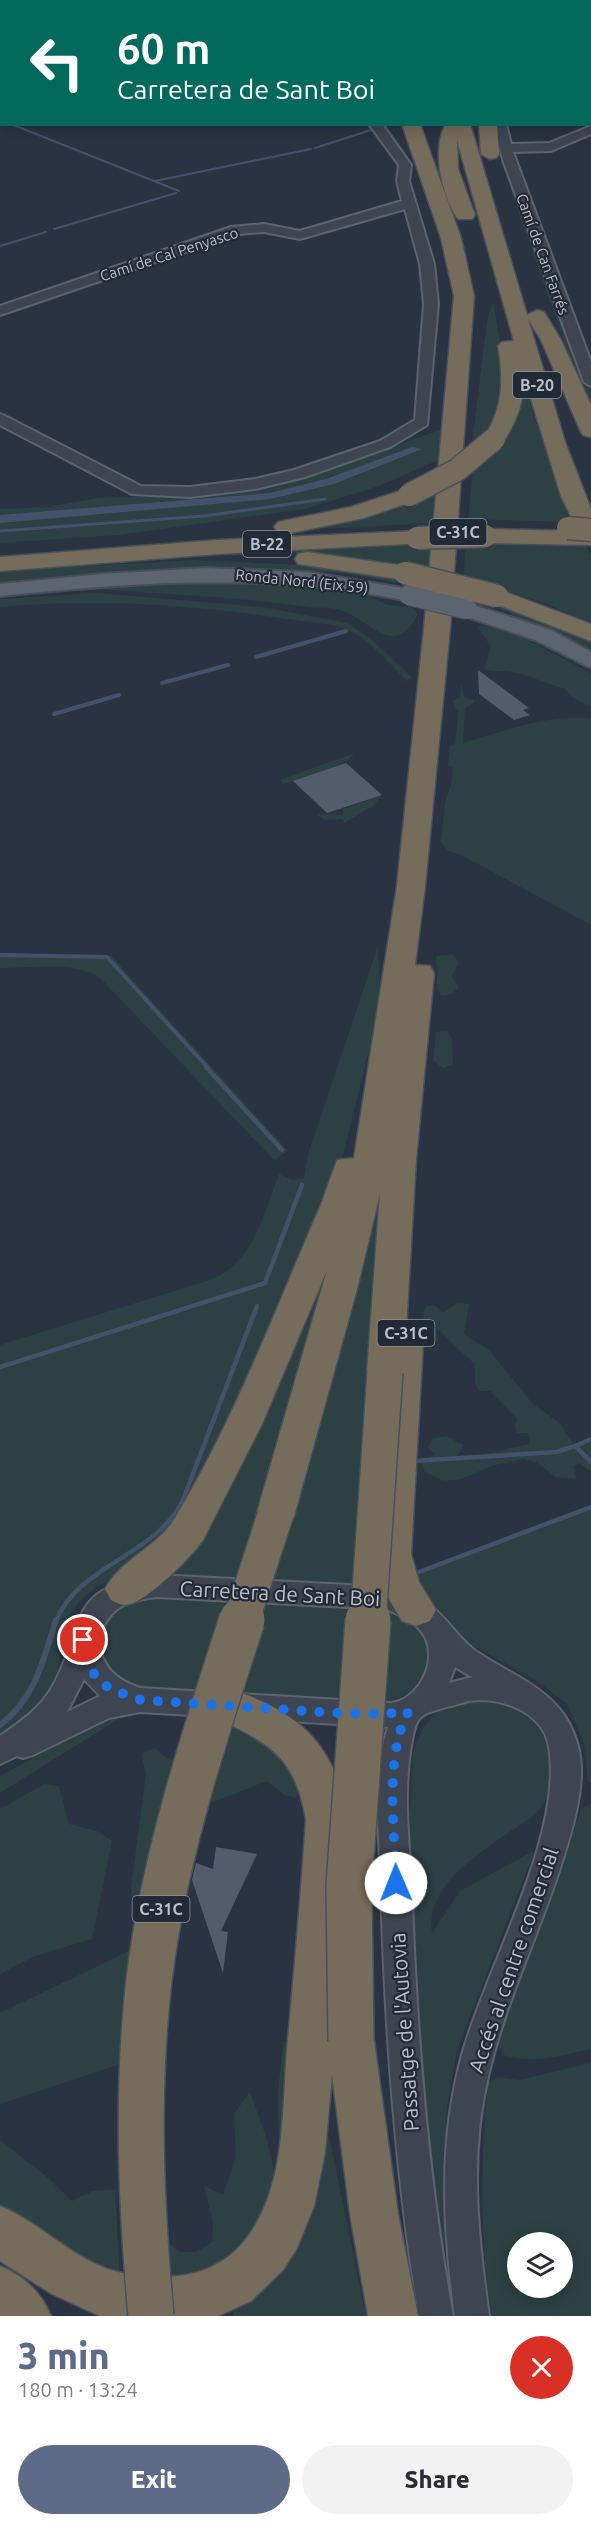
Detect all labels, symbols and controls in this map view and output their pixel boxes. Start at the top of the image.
icon: left [18,24,96,102]
text: 60 m [117,25,211,72]
text: Carretera de Sant Boi [117,74,375,104]
street label: Camí de Can Farrés [513,191,573,317]
street label: Camí de Cal Penyasco [98,224,240,284]
road number: B-20 [513,372,561,398]
road number: C-31C [430,519,486,545]
road number: B-22 [243,531,291,557]
street label: Ronda Nord (Eix 59) [235,566,369,596]
road number: C-31C [378,1320,434,1346]
street label: Carretera de Sant Boi [179,1576,381,1610]
pin [57,1614,108,1665]
icon: arrive [66,1623,99,1656]
street label: Accés al centre comercial [463,1844,563,2076]
position arrow [364,1851,428,1915]
road number: C-31C [132,1896,190,1922]
street label: Passatge de l'Autovia [385,1932,423,2132]
map controls [507,2232,573,2298]
button: layers [507,2232,573,2298]
text: 3 min [18,2335,110,2376]
button: close [510,2336,573,2399]
text: 180 m · 13:24 [18,2378,138,2401]
button: Exit [18,2445,290,2514]
button: Share [302,2445,573,2514]

